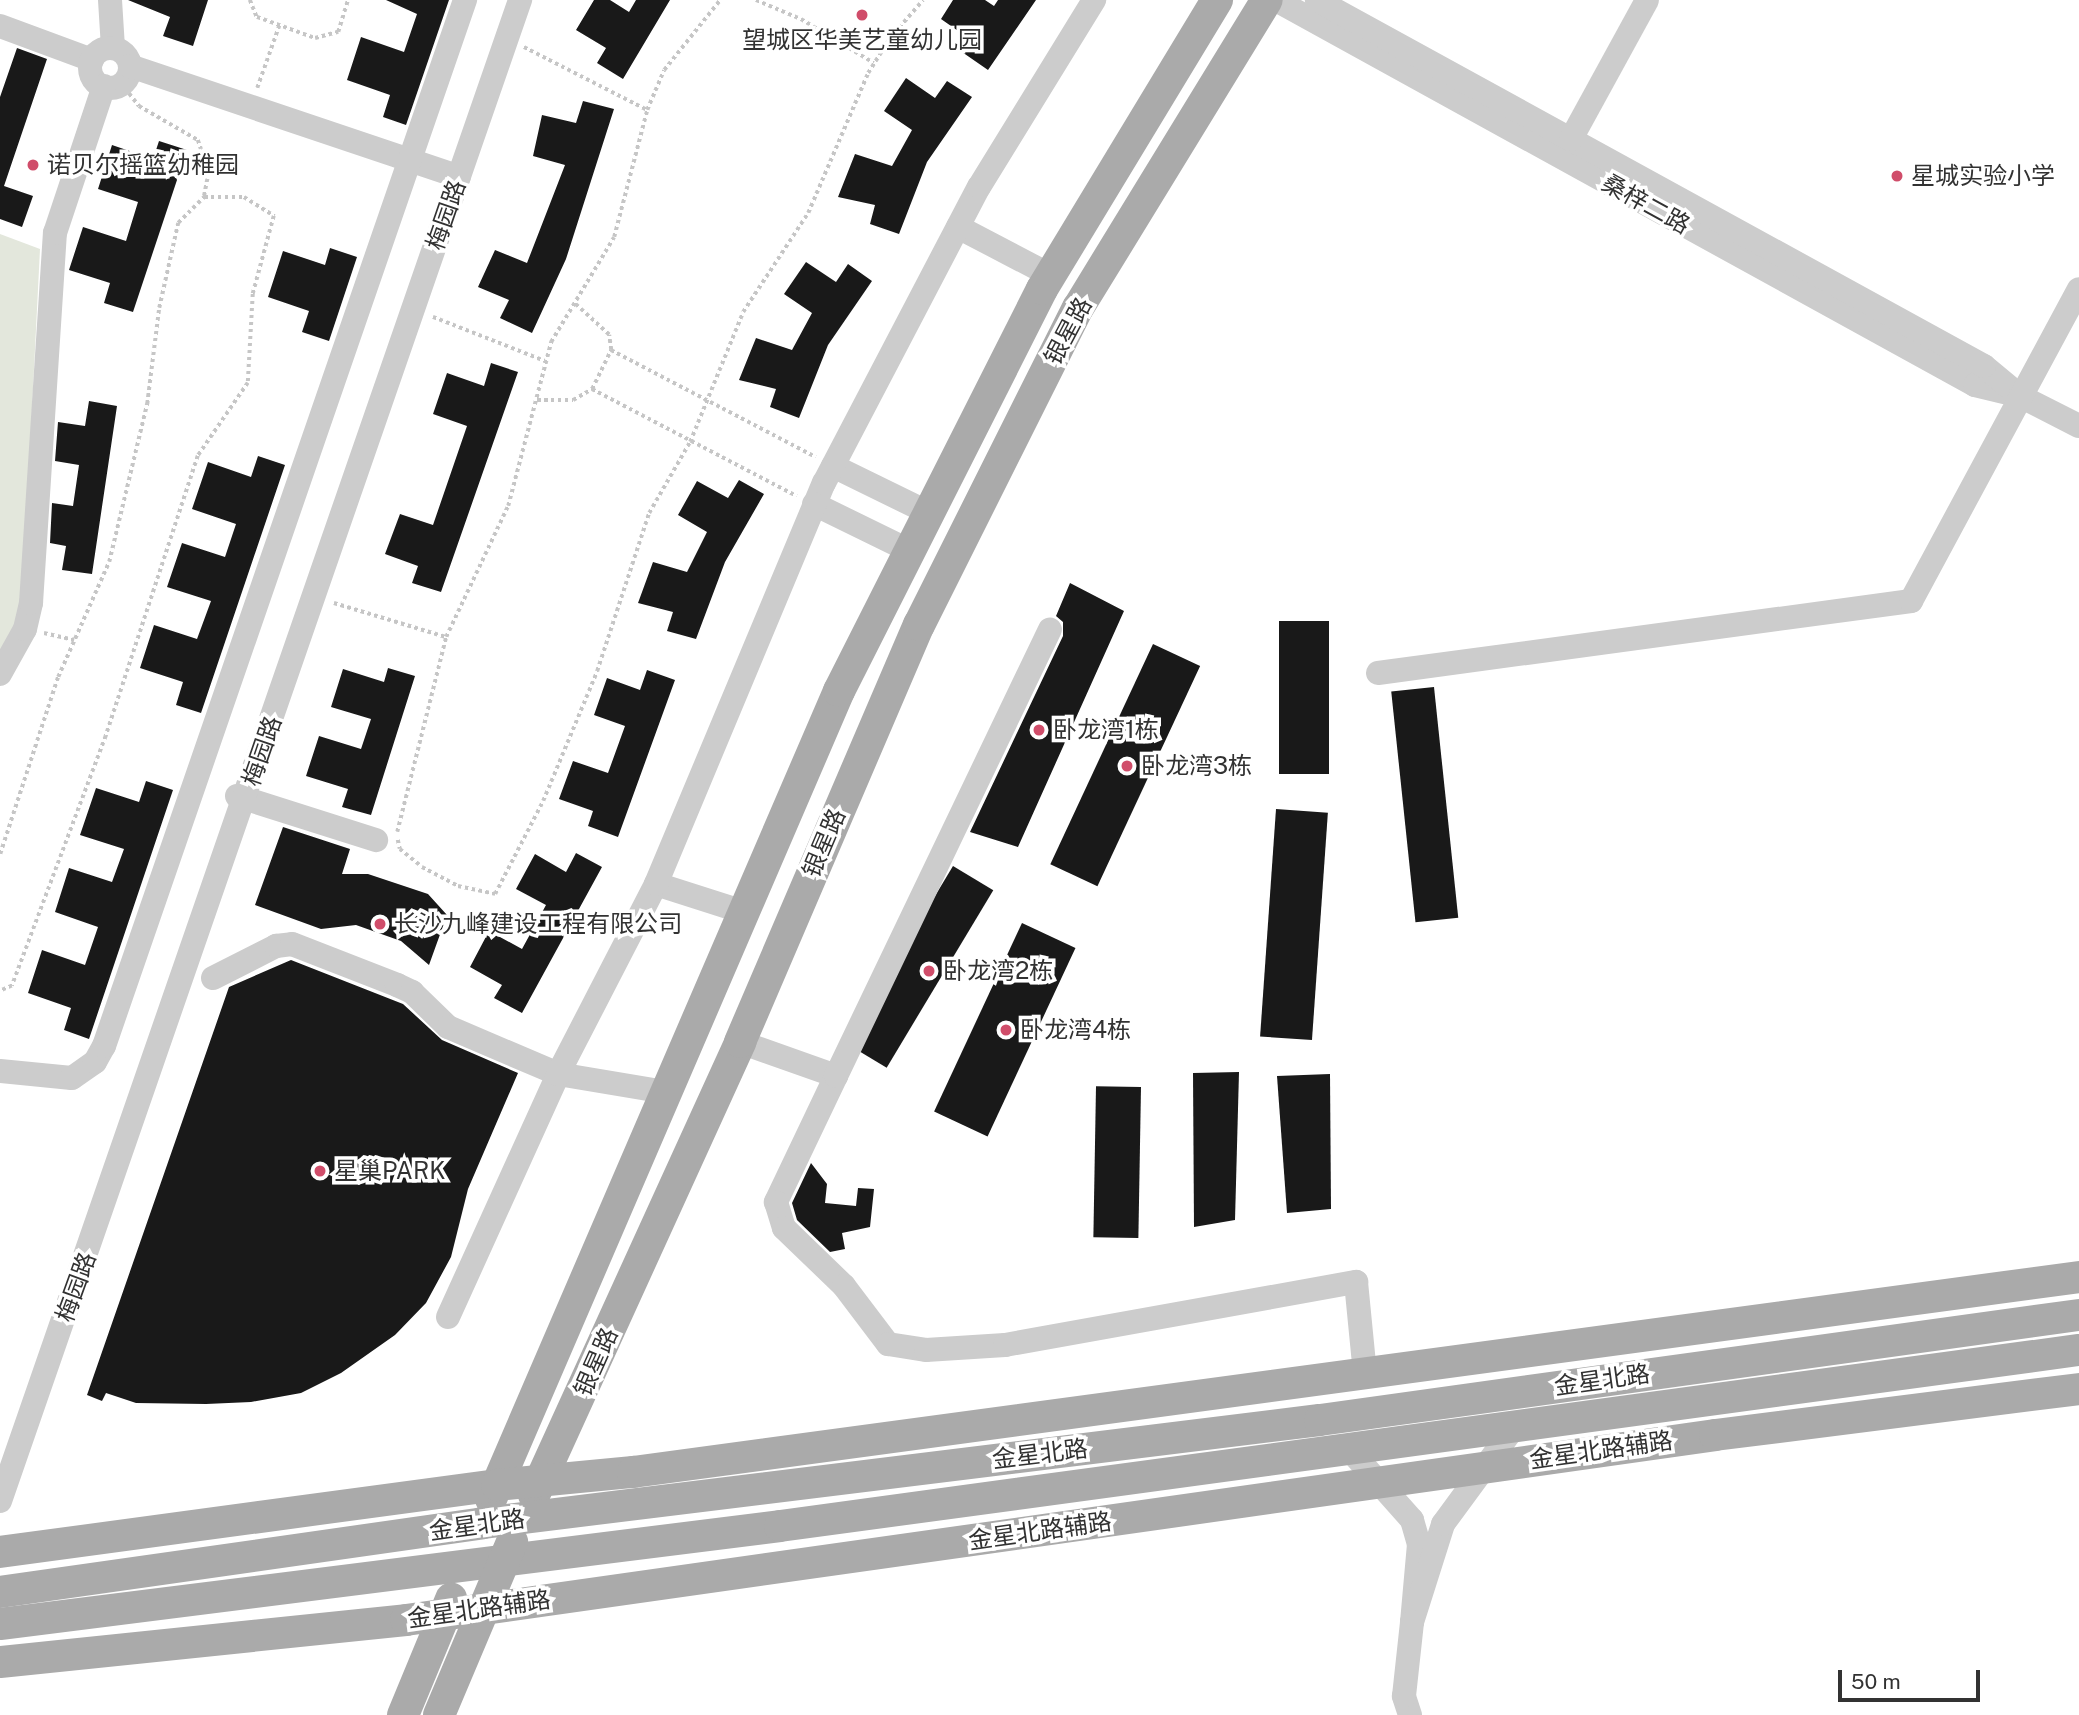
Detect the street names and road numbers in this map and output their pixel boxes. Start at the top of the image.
street label: 桑梓二路 [1597,168,1695,240]
street label: 梅园路 [421,176,471,254]
street label: 银星路 [1038,292,1098,370]
street label: 梅园路 [237,712,287,790]
street label: 银星路 [797,804,851,882]
street label: 梅园路 [50,1248,102,1326]
street label: 银星路 [568,1323,624,1401]
street label: 金星北路 [1552,1359,1652,1401]
street label: 金星北路辅路 [1528,1426,1674,1474]
street label: 金星北路 [991,1434,1089,1474]
street label: 金星北路 [427,1504,527,1546]
street label: 金星北路辅路 [967,1507,1113,1555]
street label: 金星北路辅路 [406,1585,552,1633]

